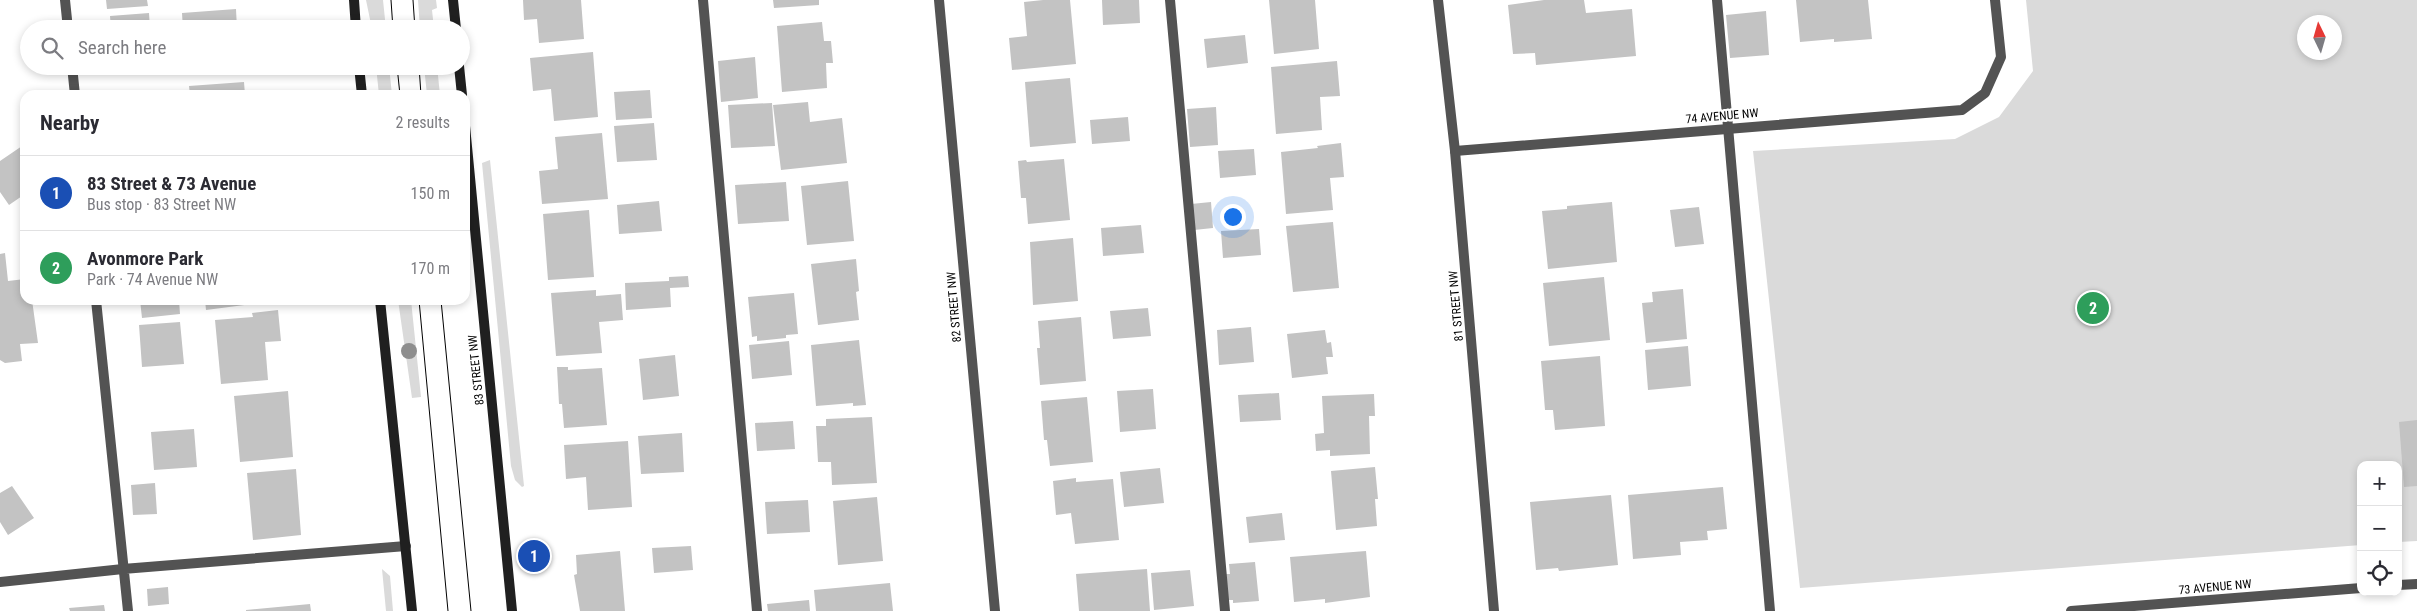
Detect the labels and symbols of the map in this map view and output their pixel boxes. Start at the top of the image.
north arrow [2297,15,2342,60]
street label: 74 AVENUE NW [1685,106,1759,126]
your location [1220,204,1246,230]
street label: 81 STREET NW [1446,270,1466,342]
street label: 82 STREET NW [944,271,964,343]
pin: 2 [2077,289,2109,327]
street label: 83 STREET NW [465,334,487,406]
pin: 1 [518,537,550,575]
street label: 73 AVENUE NW [2178,577,2252,597]

